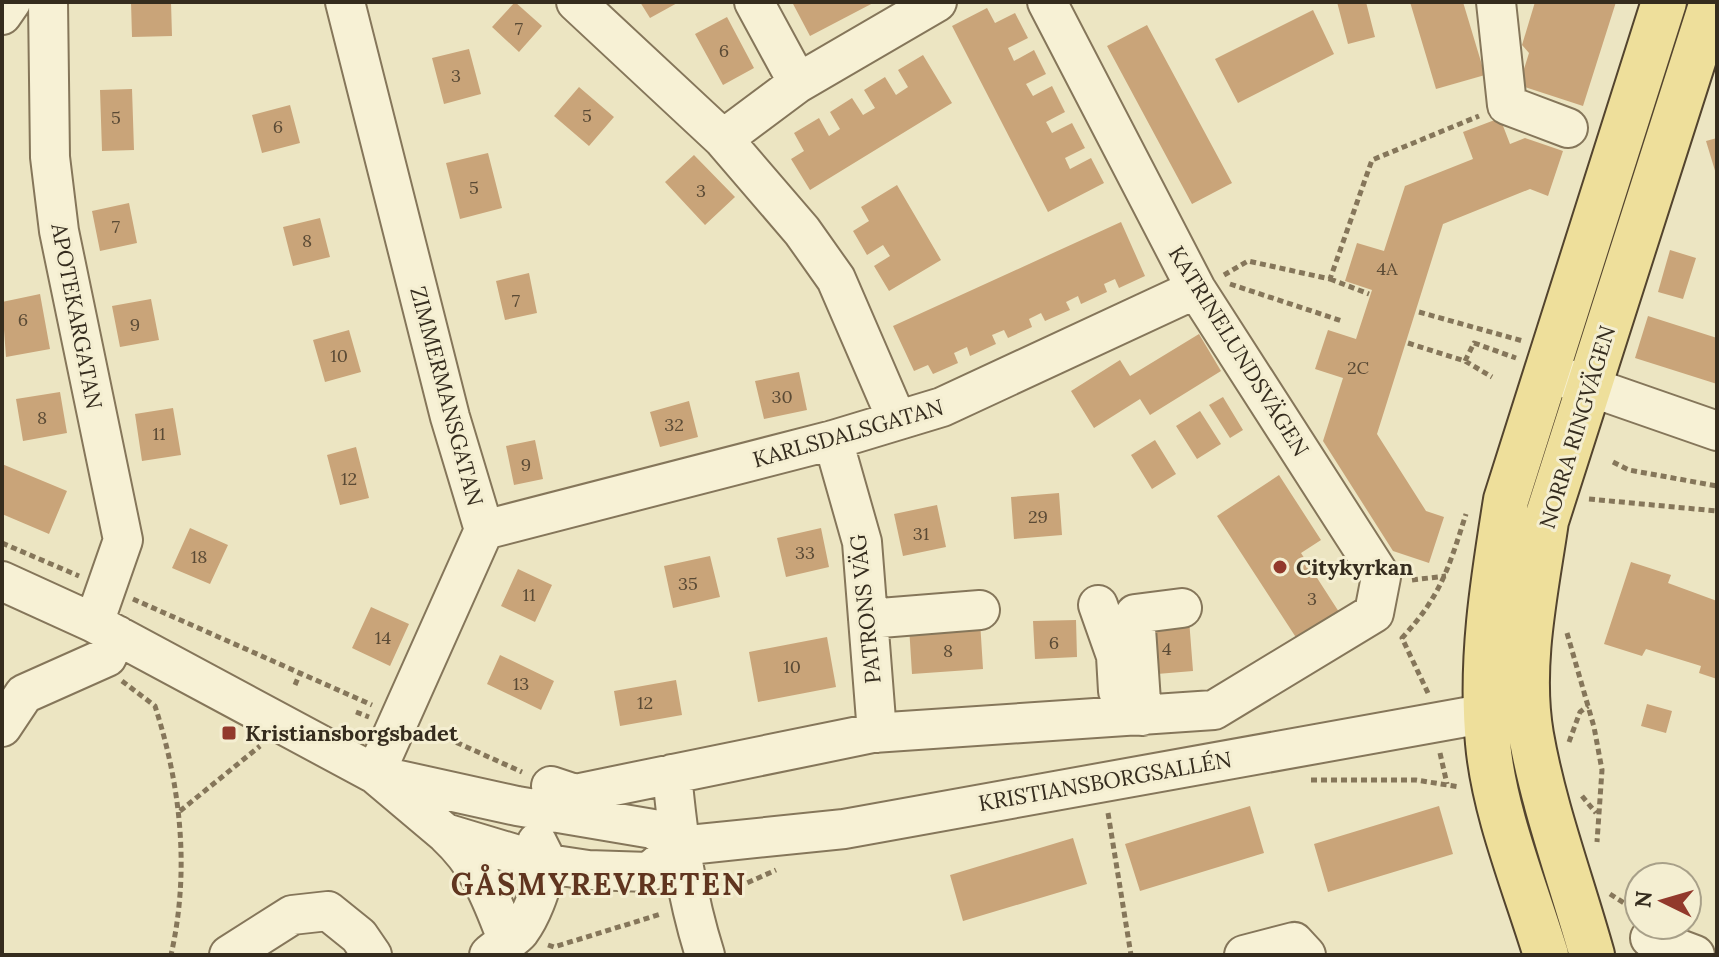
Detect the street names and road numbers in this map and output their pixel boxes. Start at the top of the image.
street label: APOTEKARGATAN [45,220,109,411]
street label: KATRINELUNDSVÄGEN [1163,241,1315,461]
street label: ZIMMERMANSGATAN [404,283,490,509]
street label: NORRA RINGVÄGEN [1533,322,1621,532]
street label: KARLSDALSGATAN [750,392,946,474]
street label: PATRONS VÄG [843,533,887,685]
street label: KRISTIANSBORGSALLÉN [976,745,1234,817]

